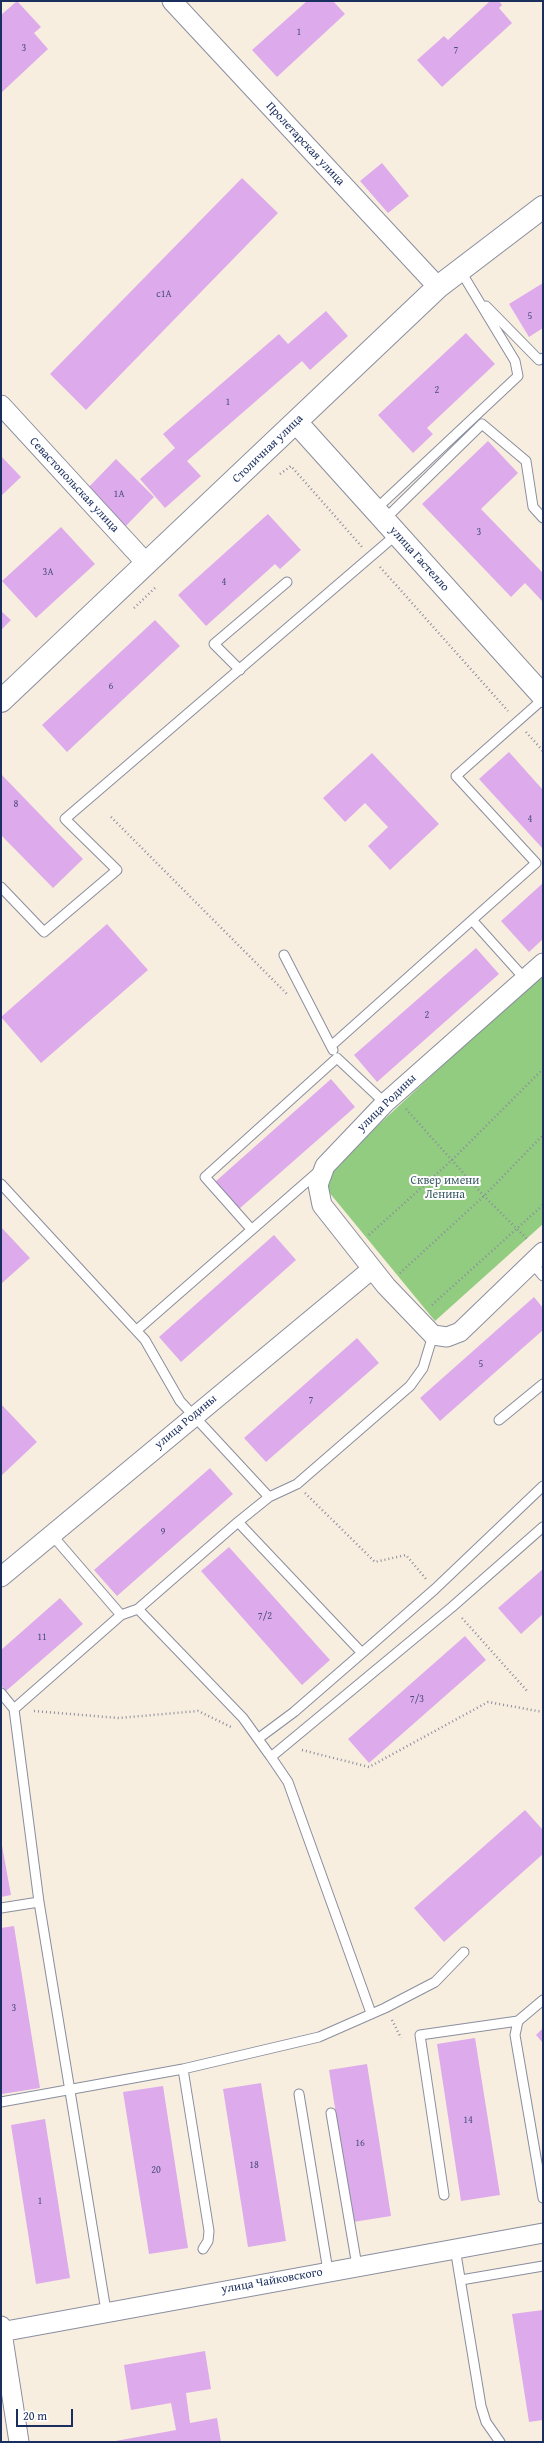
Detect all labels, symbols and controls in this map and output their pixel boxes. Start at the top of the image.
house number: 1 [297,26,301,38]
house number: 3 [22,42,26,54]
house number: 7 [454,44,458,56]
street label: Пролетарская улица [263,99,347,189]
house number: с1А [156,288,172,300]
house number: 5 [528,310,532,322]
house number: 2 [435,384,439,396]
house number: 1 [226,396,230,408]
street label: Столичная улица [230,412,306,486]
street label: Севастопольская улица [26,435,122,535]
house number: 1А [114,488,124,500]
street label: улица Гастелло [386,523,452,595]
house number: 3 [477,526,481,538]
house number: 3А [43,566,53,578]
house number: 4 [222,576,226,588]
house number: 6 [109,680,113,692]
house number: 8 [14,798,18,810]
house number: 4 [528,813,532,825]
house number: 2 [425,1009,429,1021]
street label: улица Родины [354,1071,420,1135]
park label: Сквер имени Ленина [411,1174,479,1202]
house number: 5 [479,1358,483,1370]
street label: улица Родины [152,1392,220,1452]
house number: 7 [309,1394,313,1406]
house number: 9 [161,1526,165,1538]
house number: 7/2 [258,1610,272,1622]
house number: 11 [37,1631,47,1643]
house number: 7/3 [410,1693,424,1705]
house number: 3 [12,2002,16,2014]
house number: 14 [463,2114,473,2126]
house number: 16 [355,2137,365,2149]
house number: 18 [249,2159,259,2171]
house number: 20 [151,2164,161,2176]
house number: 1 [38,2195,42,2207]
street label: улица Чайковского [220,2265,324,2297]
scale bar [18,2401,75,2427]
text: 20 m [23,2407,47,2424]

